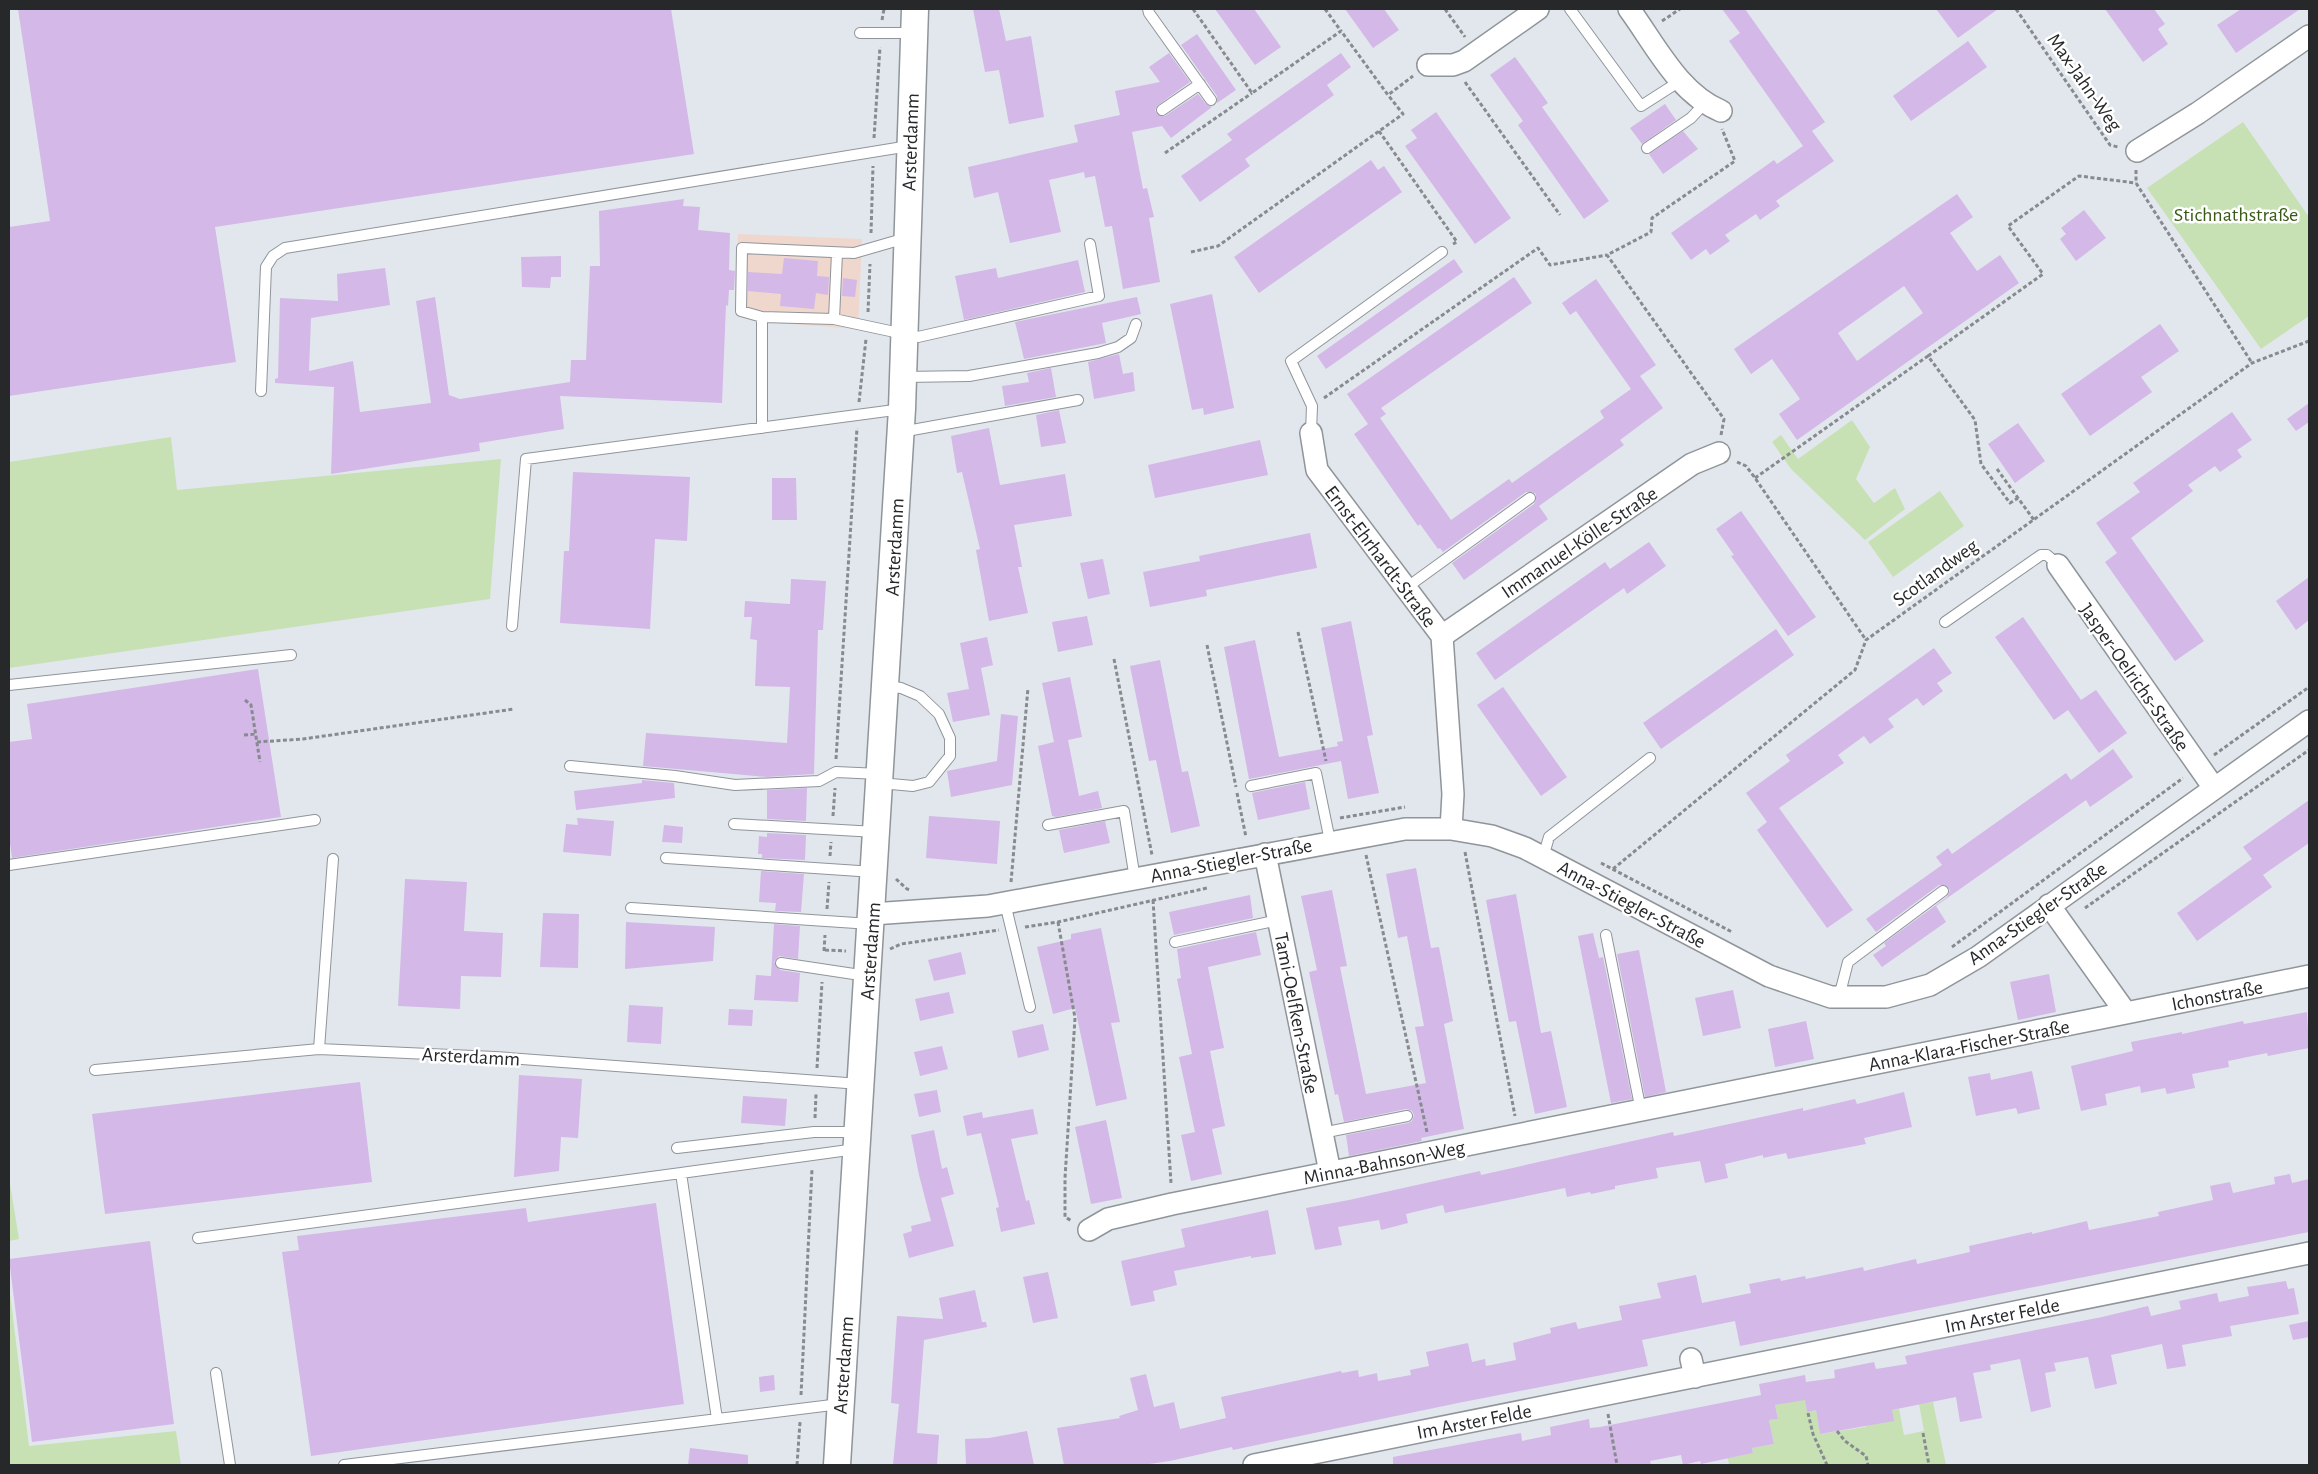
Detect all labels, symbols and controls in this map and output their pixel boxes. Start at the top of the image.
street label: Max-Jahn-Weg [2043,30,2125,135]
street label: Arsterdamm [899,93,923,191]
park label: Stichnathstraße [2174,205,2298,225]
street label: Ernst-Ehrhardt-Straße [1321,482,1440,631]
street label: Immanuel-Kölle-Straße [1498,483,1661,602]
street label: Arsterdamm [882,498,908,597]
street label: Scotlandweg [1889,535,1982,610]
street label: Jasper-Oelrichs-Straße [2076,600,2193,755]
street label: Anna-Stiegler-Straße [1149,835,1314,886]
street label: Anna-Stiegler-Straße [1554,857,1709,952]
street label: Anna-Stiegler-Straße [1965,859,2111,969]
street label: Arsterdamm [858,901,884,1001]
street label: Tami-Oelfken-Straße [1271,931,1321,1096]
street label: Ichonstraße [2170,977,2265,1015]
street label: Anna-Klara-Fischer-Straße [1867,1017,2071,1075]
street label: Arsterdamm [421,1044,520,1070]
street label: Minna-Bahnson-Weg [1302,1137,1467,1188]
street label: Im Arster Felde [1943,1295,2061,1337]
street label: Arsterdamm [831,1315,857,1415]
street label: Im Arster Felde [1415,1401,1533,1443]

